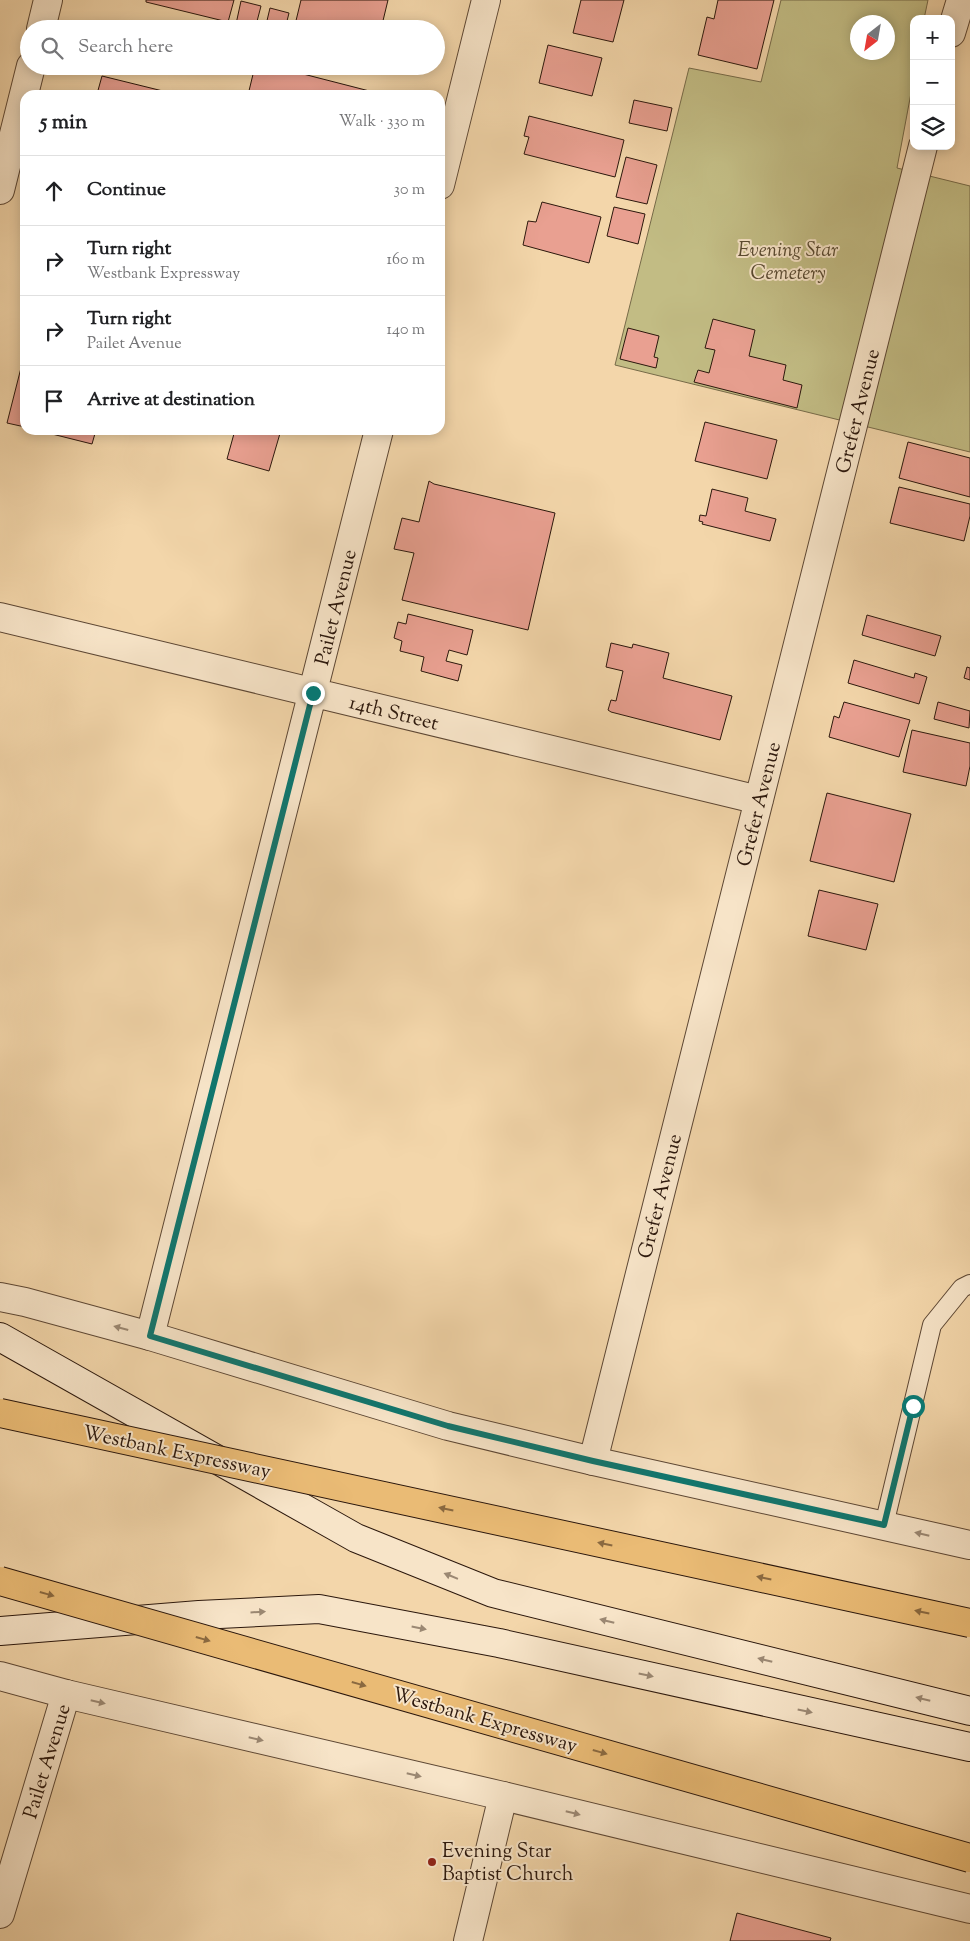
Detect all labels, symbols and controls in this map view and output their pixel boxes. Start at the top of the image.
north arrow [850,15,895,60]
map controls [910,15,955,150]
button: + [910,15,955,60]
search box [20,20,445,75]
icon: search [38,34,66,62]
text: Search here [78,34,173,61]
button: − [910,60,955,105]
button: layers [910,105,955,150]
text: 5 min [40,108,87,138]
text: Walk · 330 m [339,111,425,134]
icon: ahead [40,177,68,205]
text: Continue [87,177,166,204]
text: 30 m [394,179,425,202]
text: Turn right [87,236,171,263]
park label: Evening Star Cemetery [738,237,838,289]
icon: right [40,247,68,275]
text: 160 m [387,249,425,272]
text: Westbank Expressway [87,263,240,286]
text: Turn right [87,306,171,333]
icon: right [40,317,68,345]
text: 140 m [387,319,425,342]
text: Pailet Avenue [87,333,182,356]
street label: Grefer Avenue [830,346,889,477]
icon: arrive [40,387,68,415]
text: Arrive at destination [87,387,255,414]
street label: Pailet Avenue [309,547,366,669]
route end [302,682,325,705]
street label: 14th Street [346,689,441,740]
street label: Grefer Avenue [731,739,790,870]
street label: Grefer Avenue [632,1131,691,1262]
one-way arrow [114,1324,129,1332]
route start [902,1395,925,1418]
street label: Westbank Expressway [80,1419,273,1488]
one-way arrow [438,1505,453,1513]
one-way arrow [915,1530,930,1538]
one-way arrow [596,1539,612,1547]
one-way arrow [444,1572,458,1580]
one-way arrow [756,1574,771,1582]
one-way arrow [39,1591,54,1599]
one-way arrow [250,1608,266,1616]
one-way arrow [915,1608,930,1616]
one-way arrow [600,1617,615,1625]
one-way arrow [411,1624,427,1632]
one-way arrow [196,1635,211,1643]
one-way arrow [757,1656,772,1664]
one-way arrow [639,1672,655,1680]
one-way arrow [352,1680,367,1688]
street label: Westbank Expressway [388,1681,580,1762]
one-way arrow [915,1695,930,1703]
one-way arrow [90,1698,105,1706]
street label: Pailet Avenue [17,1701,80,1823]
one-way arrow [797,1707,813,1715]
one-way arrow [249,1735,264,1743]
one-way arrow [592,1749,607,1757]
one-way arrow [407,1771,422,1779]
one-way arrow [565,1809,580,1817]
place label: Evening Star Baptist Church [442,1838,574,1890]
marker: Evening Star Baptist Church [426,1856,438,1868]

